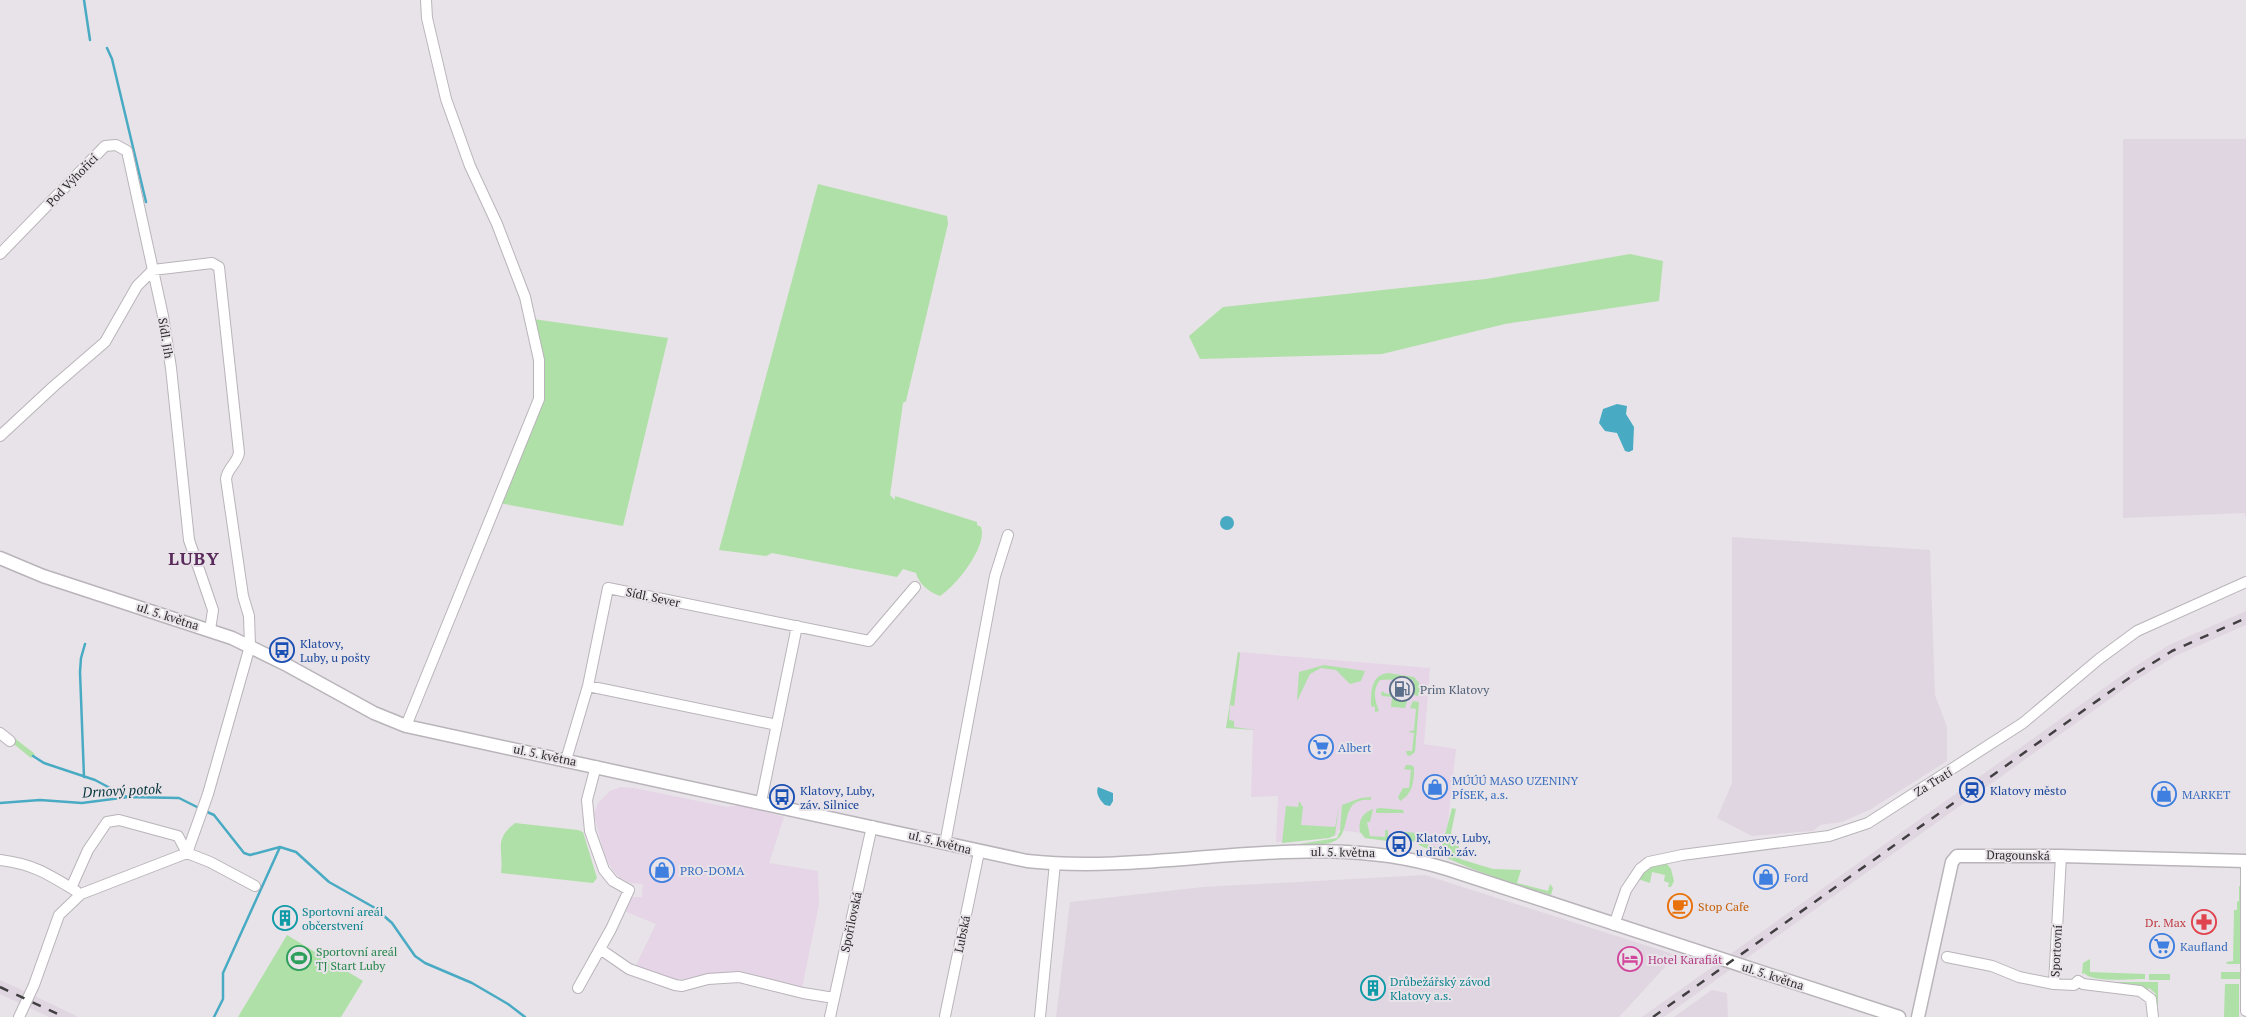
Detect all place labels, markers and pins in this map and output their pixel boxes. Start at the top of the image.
place label: Klatovy, Luby, u pošty [300,636,371,665]
bus stop icon: Klatovy, Luby, u pošty [269,637,295,663]
fuel station icon: Prim Klatovy [1389,676,1415,702]
place label: Prim Klatovy [1420,682,1490,697]
supermarket icon: Albert [1308,734,1334,760]
place label: Albert [1338,740,1372,755]
place label: MÚÚÚ MASO UZENINY PÍSEK, a.s. [1452,773,1579,802]
shop icon: MÚÚÚ MASO UZENINY PÍSEK, a.s. [1422,774,1448,800]
station icon: Klatovy město [1959,777,1985,803]
shop icon: MARKET [2151,781,2177,807]
place label: Klatovy, Luby, záv. Silnice [800,783,875,812]
place label: Klatovy město [1990,783,2067,798]
bus stop icon: Klatovy, Luby, záv. Silnice [769,784,795,810]
place label: MARKET [2182,787,2231,802]
place label: Klatovy, Luby, u drůb. záv. [1416,830,1491,859]
bus stop icon: Klatovy, Luby, u drůb. záv. [1386,831,1412,857]
shop icon: PRO-DOMA [649,857,675,883]
place label: PRO-DOMA [680,863,745,878]
shop icon: Ford [1753,864,1779,890]
place label: Ford [1784,870,1809,885]
cafe icon: Stop Cafe [1667,893,1693,919]
place label: Stop Cafe [1698,899,1749,914]
place label: Sportovní areál občerstvení [302,904,384,933]
building icon: Sportovní areál občerstvení [272,905,298,931]
pharmacy icon: Dr. Max [2191,909,2217,935]
place label: Dr. Max [2145,915,2187,930]
supermarket icon: Kaufland [2149,933,2175,959]
place label: Kaufland [2180,939,2228,954]
place label: Sportovní areál TJ Start Luby [316,944,398,973]
sports icon: Sportovní areál TJ Start Luby [286,945,312,971]
hotel icon: Hotel Karafiát [1617,946,1643,972]
place label: Hotel Karafiát [1648,952,1723,967]
place label: Drůbežářský závod Klatovy a.s. [1390,974,1491,1003]
building icon: Drůbežářský závod Klatovy a.s. [1360,975,1386,1001]

